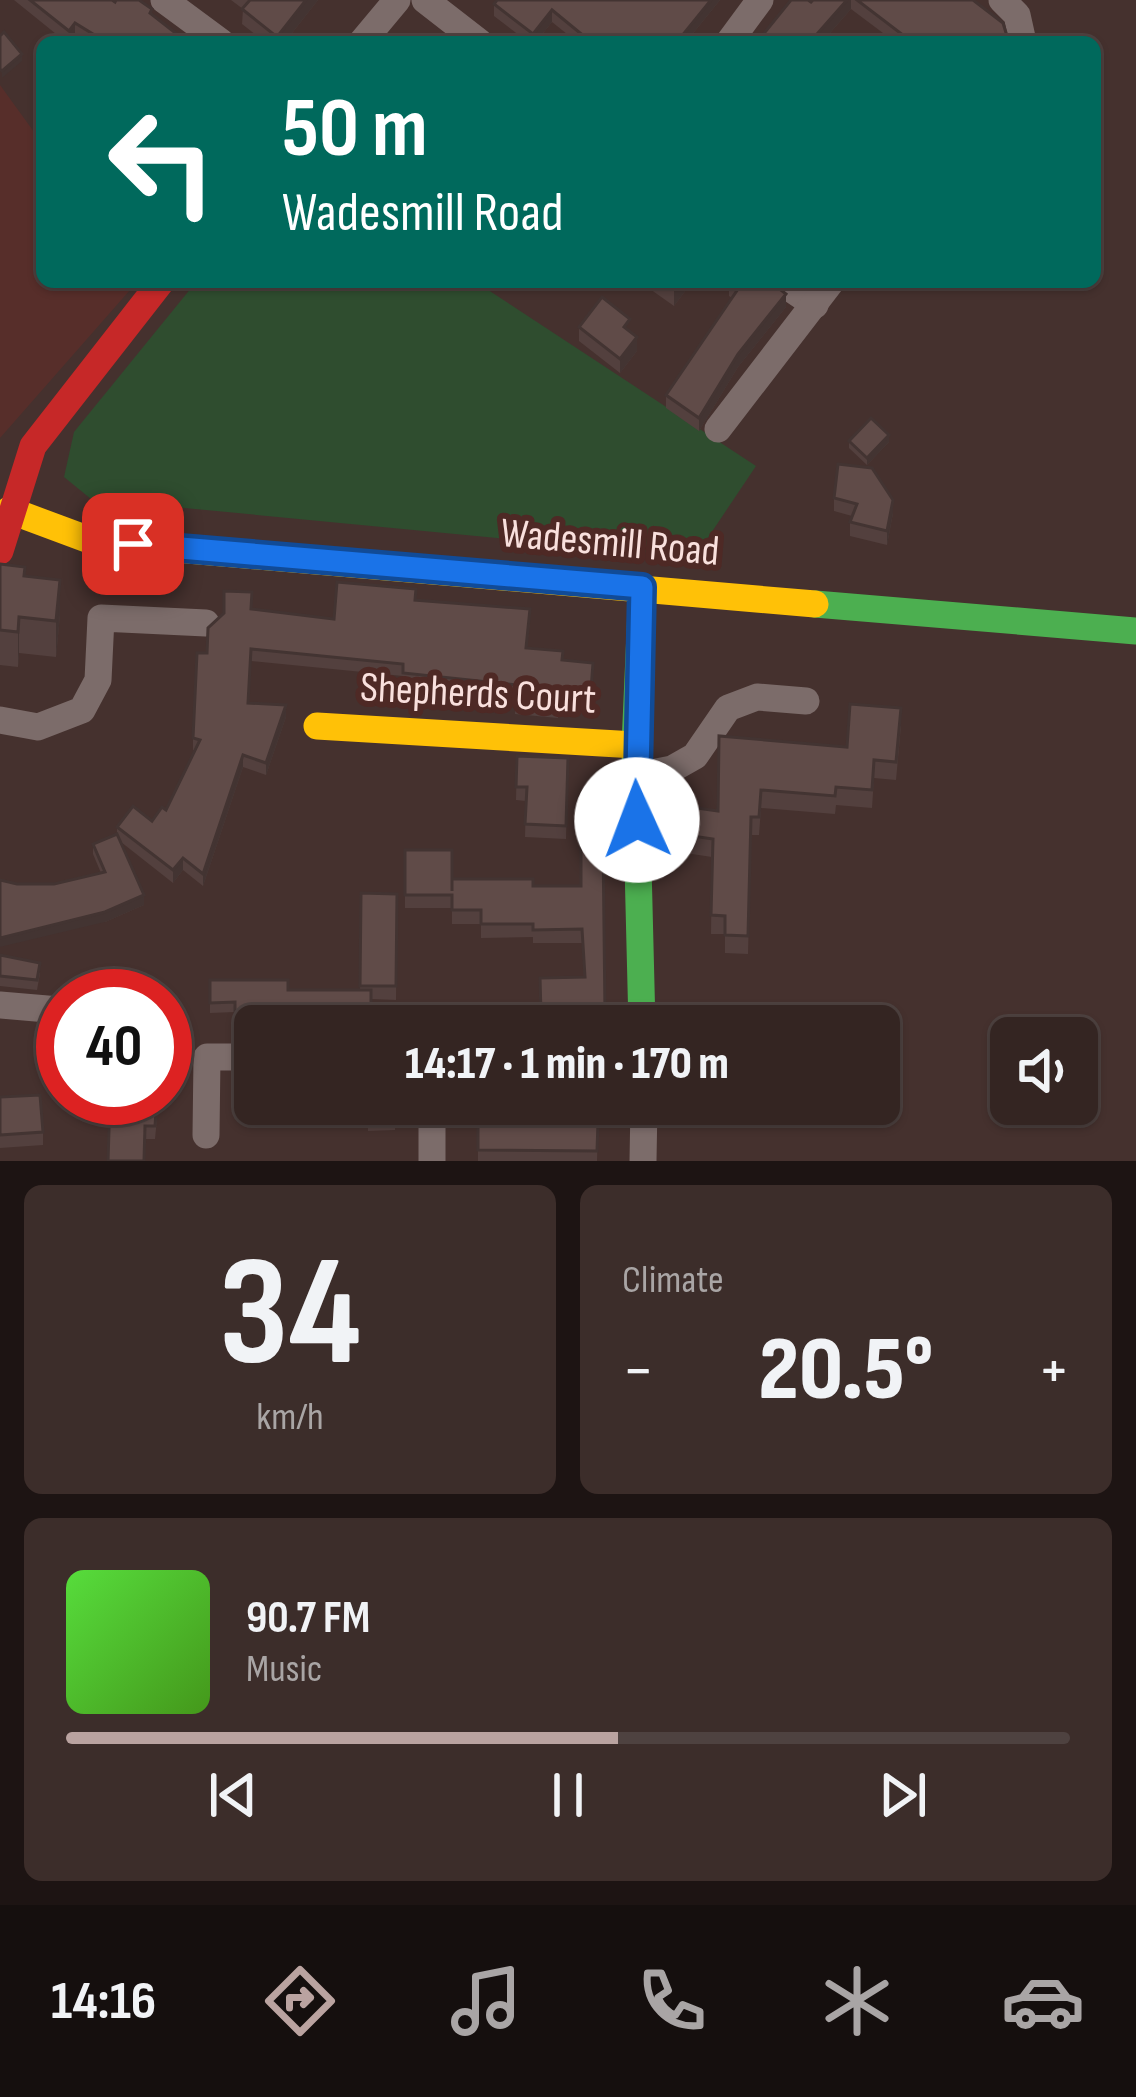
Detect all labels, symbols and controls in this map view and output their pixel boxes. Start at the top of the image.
text: 50 m [282,79,428,180]
icon: left [84,84,240,240]
text: Wadesmill Road [282,181,563,246]
pin [82,493,184,595]
street label: Wadesmill Road [499,508,721,578]
icon: arrive [100,511,166,577]
street label: Shepherds Court [359,662,597,726]
position arrow [574,757,700,883]
speed limit sign: 40 [36,969,192,1125]
map controls [990,1017,1098,1125]
button: sound [990,1017,1098,1125]
text: 14:17 · 1 min · 170 m [405,1037,729,1092]
text: 34 [219,1222,361,1409]
text: Climate [622,1257,724,1304]
text: 20.5° [759,1317,933,1425]
text: − [622,1332,654,1411]
text: + [1038,1332,1070,1411]
text: km/h [256,1394,324,1441]
text: 90.7 FM [246,1591,370,1646]
text: Music [246,1646,322,1693]
icon: previous [200,1762,266,1828]
icon: pause [535,1762,601,1828]
icon: next [870,1762,936,1828]
icon: directions [258,1959,342,2043]
icon: music [444,1959,528,2043]
icon: phone [630,1959,714,2043]
icon: climate [815,1959,899,2043]
icon: car [1001,1959,1085,2043]
text: 14:16 [51,1969,156,2034]

